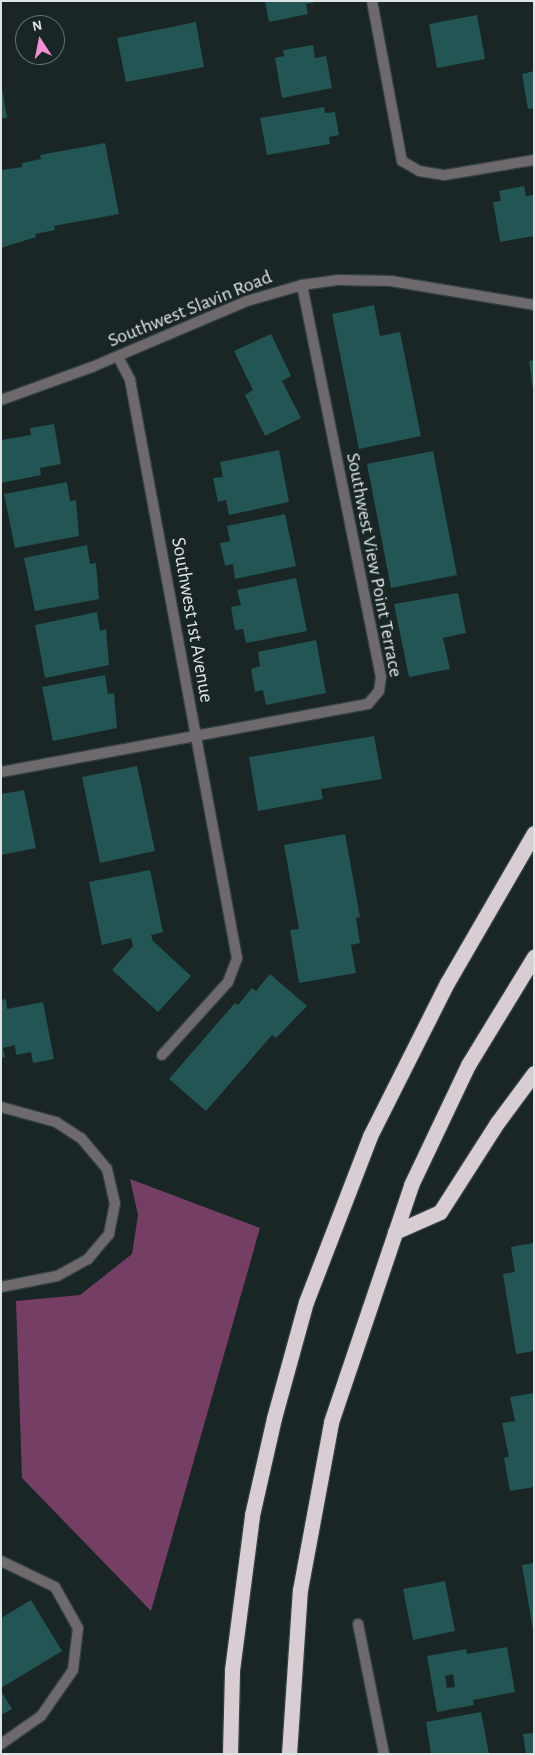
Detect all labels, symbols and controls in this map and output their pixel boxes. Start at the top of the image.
north arrow [15,15,65,65]
text: N [31,18,43,34]
street label: Southwest Slavin Road [104,265,276,353]
street label: Southwest View Point Terrace [340,451,408,679]
street label: Southwest 1st Avenue [166,536,218,704]

